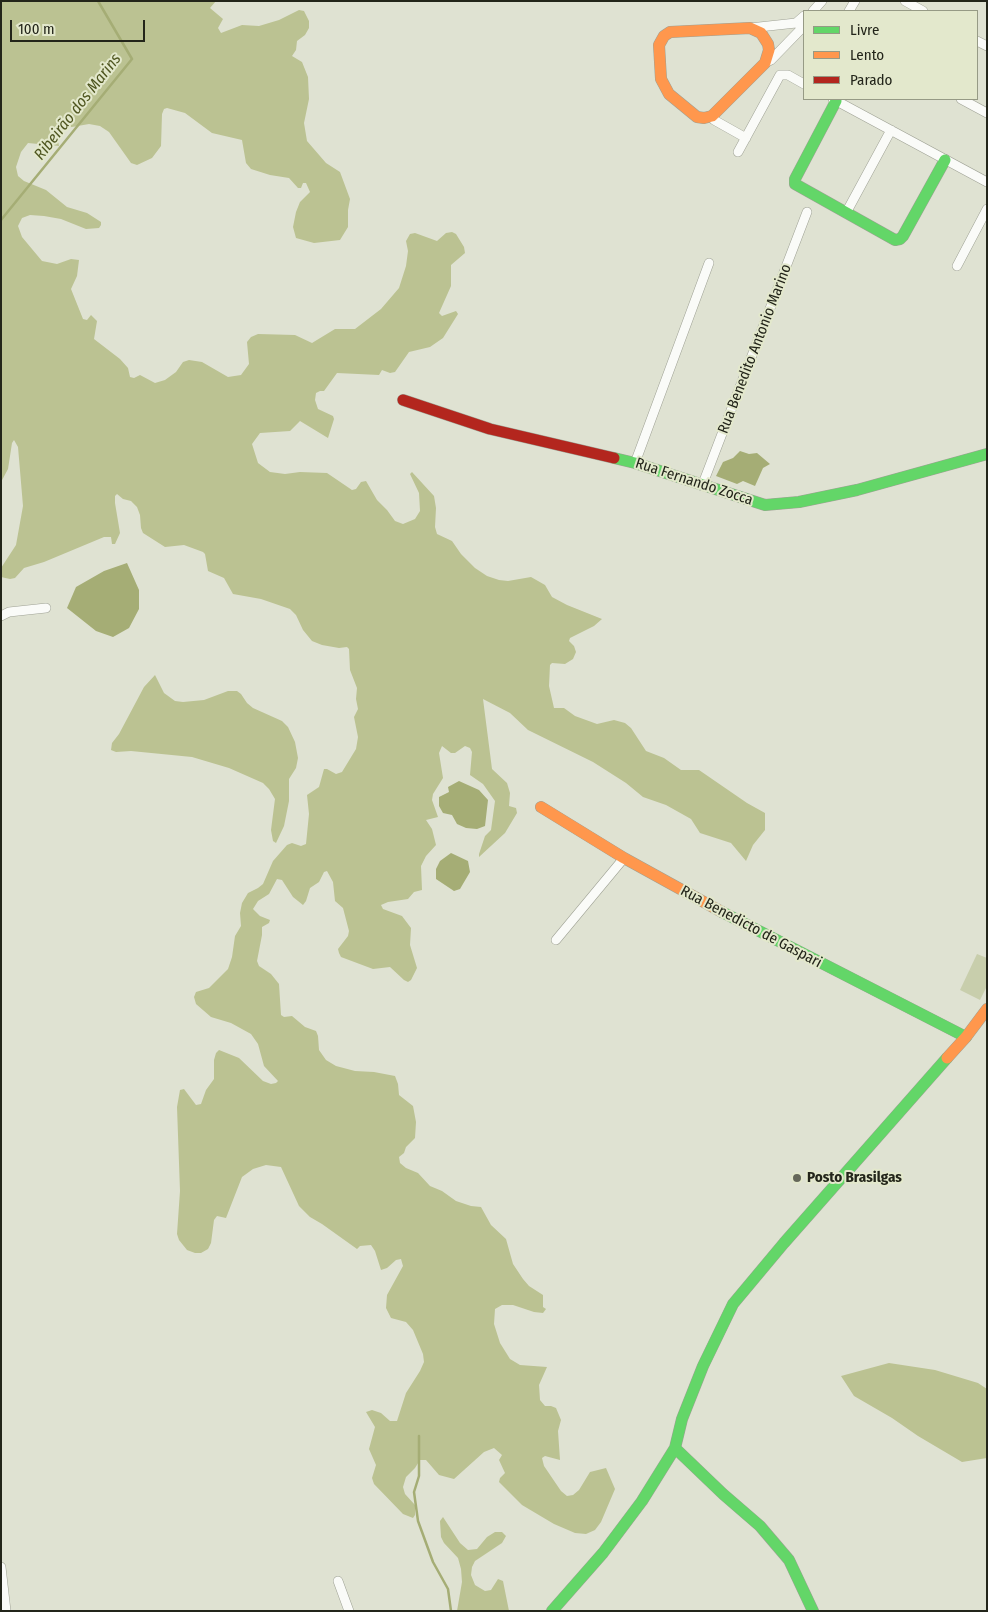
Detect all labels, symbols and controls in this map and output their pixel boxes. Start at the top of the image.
scale bar [12,10,148,42]
legend [803,10,978,100]
text: 100 m [18,20,55,38]
text: Livre [850,21,879,39]
text: Lento [850,46,884,64]
water label: Ribeirão dos Marins [30,50,126,164]
text: Parado [850,71,892,89]
street label: Rua Benedito Antonio Marino [714,262,796,436]
street label: Rua Fernando Zocca [633,454,755,510]
street label: Rua Benedicto de Gaspari [677,882,825,972]
place label: Posto Brasilgas [807,1169,902,1187]
marker: Posto Brasilgas [791,1172,803,1184]

